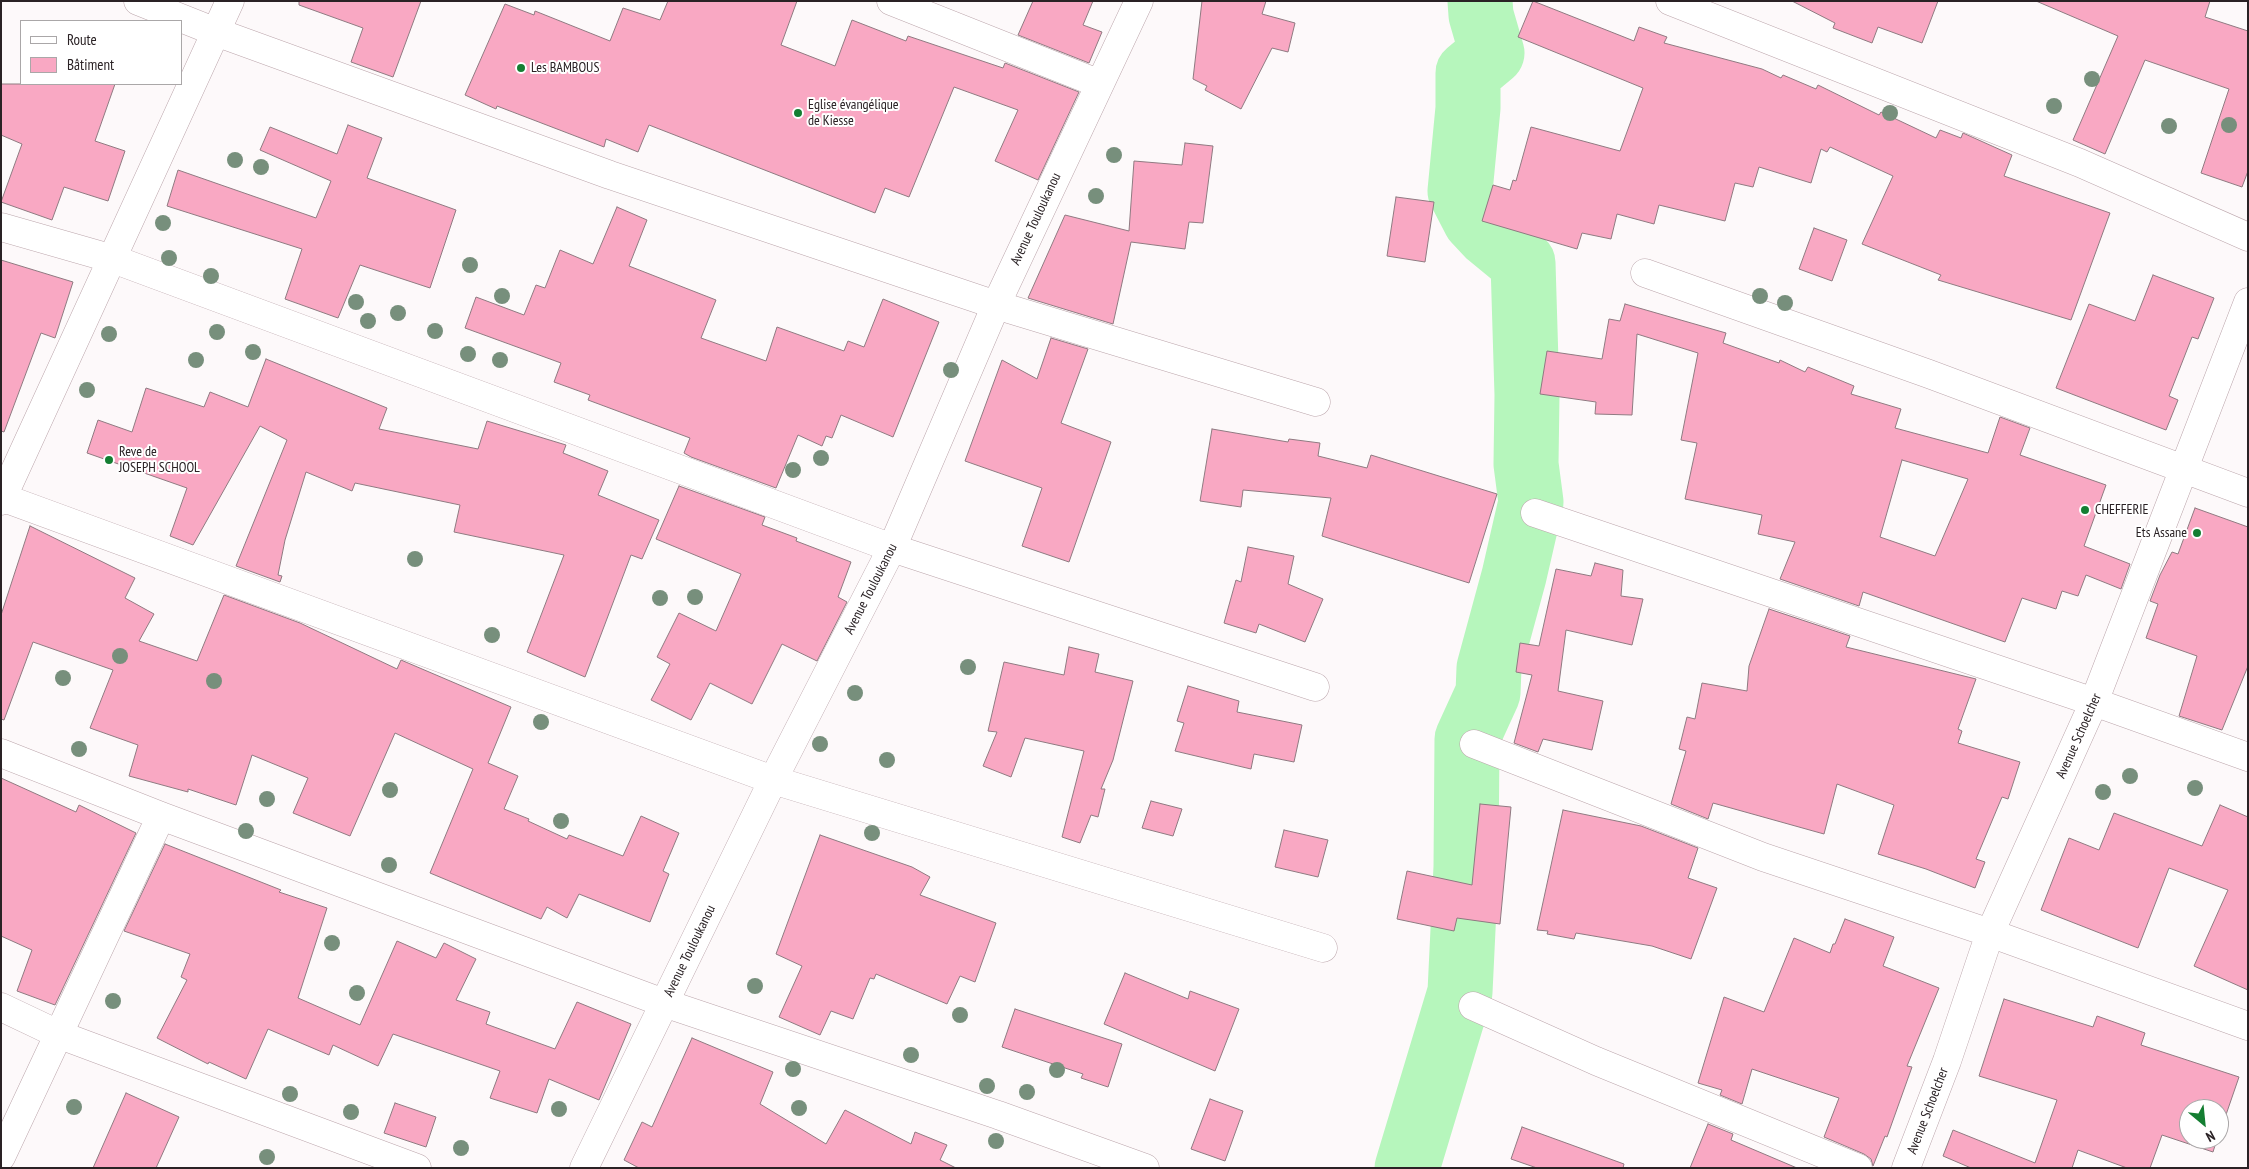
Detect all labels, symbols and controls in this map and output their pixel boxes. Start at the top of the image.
legend [20,20,182,85]
text: Route [67,30,97,49]
text: Bâtiment [67,55,114,74]
place label: Les BAMBOUS [531,60,599,76]
marker: Les BAMBOUS [515,62,527,74]
place label: Eglise évangélique de Kiesse [808,97,899,130]
marker: Eglise évangélique de Kiesse [792,107,804,119]
street label: Avenue Touloukanou [1007,170,1065,268]
place label: Reve de JOSEPH SCHOOL [119,444,200,477]
marker: Reve de JOSEPH SCHOOL [103,454,115,466]
place label: CHEFFERIE [2095,502,2148,518]
marker: CHEFFERIE [2079,504,2091,516]
place label: Ets Assane [2136,525,2187,541]
marker: Ets Assane [2191,527,2203,539]
street label: Avenue Touloukanou [841,541,901,637]
street label: Avenue Schoelcher [2053,691,2105,781]
street label: Avenue Touloukanou [661,902,719,1000]
street label: Avenue Schoelcher [1904,1065,1952,1157]
north arrow [2179,1099,2229,1149]
text: N [2203,1127,2218,1146]

